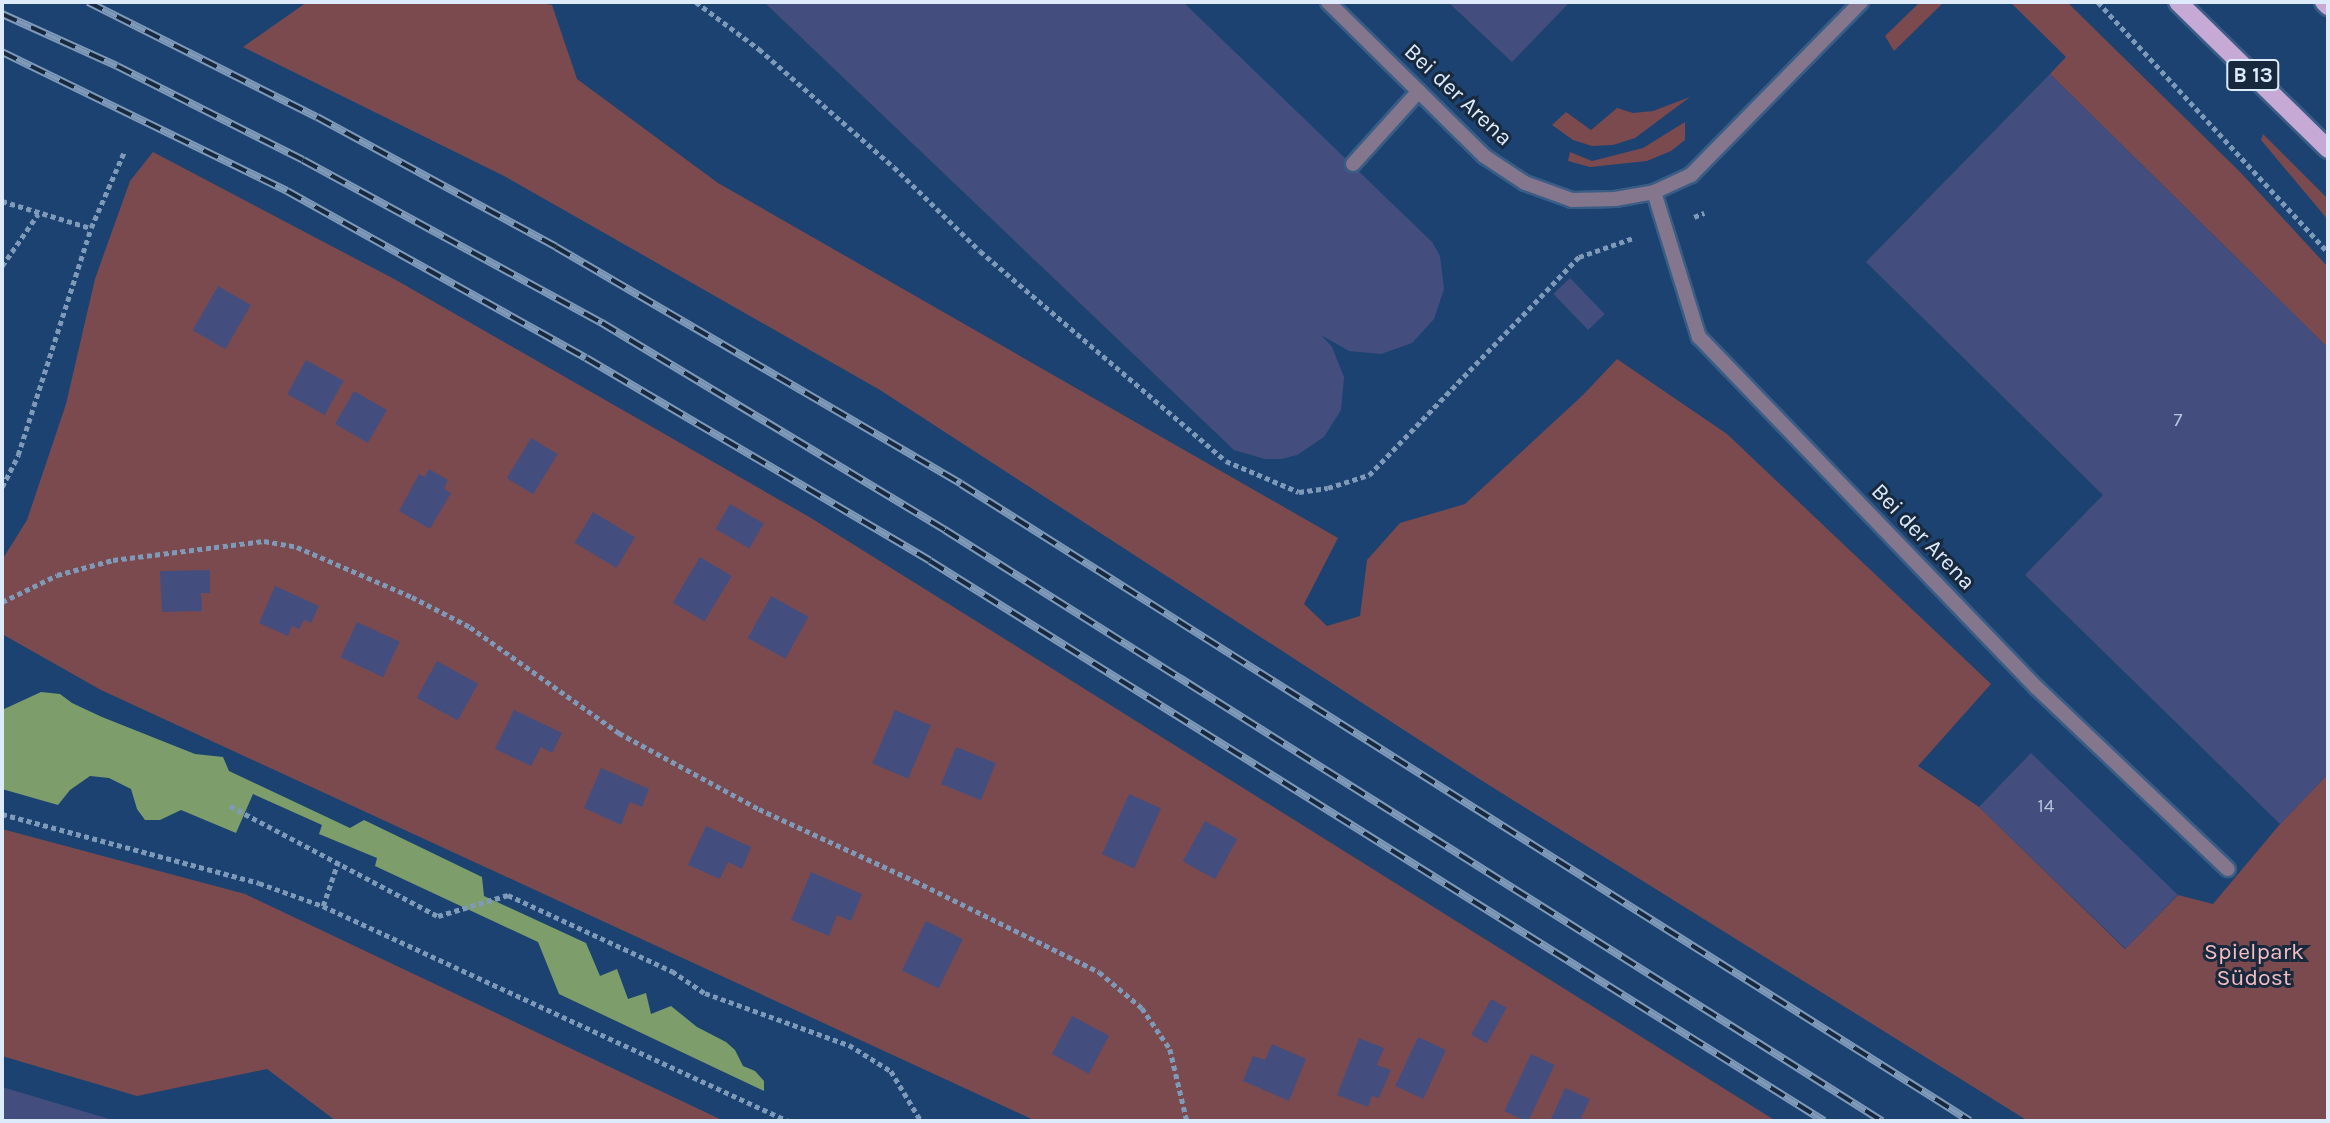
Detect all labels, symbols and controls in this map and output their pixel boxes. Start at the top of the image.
street label: Bei der Arena [1398,38,1518,152]
road number: B 13 [2225,57,2281,92]
house number: 7 [2174,410,2182,432]
street label: Bei der Arena [1865,478,1981,596]
house number: 14 [2038,796,2054,818]
park label: Spielpark Südost [2204,938,2304,992]

